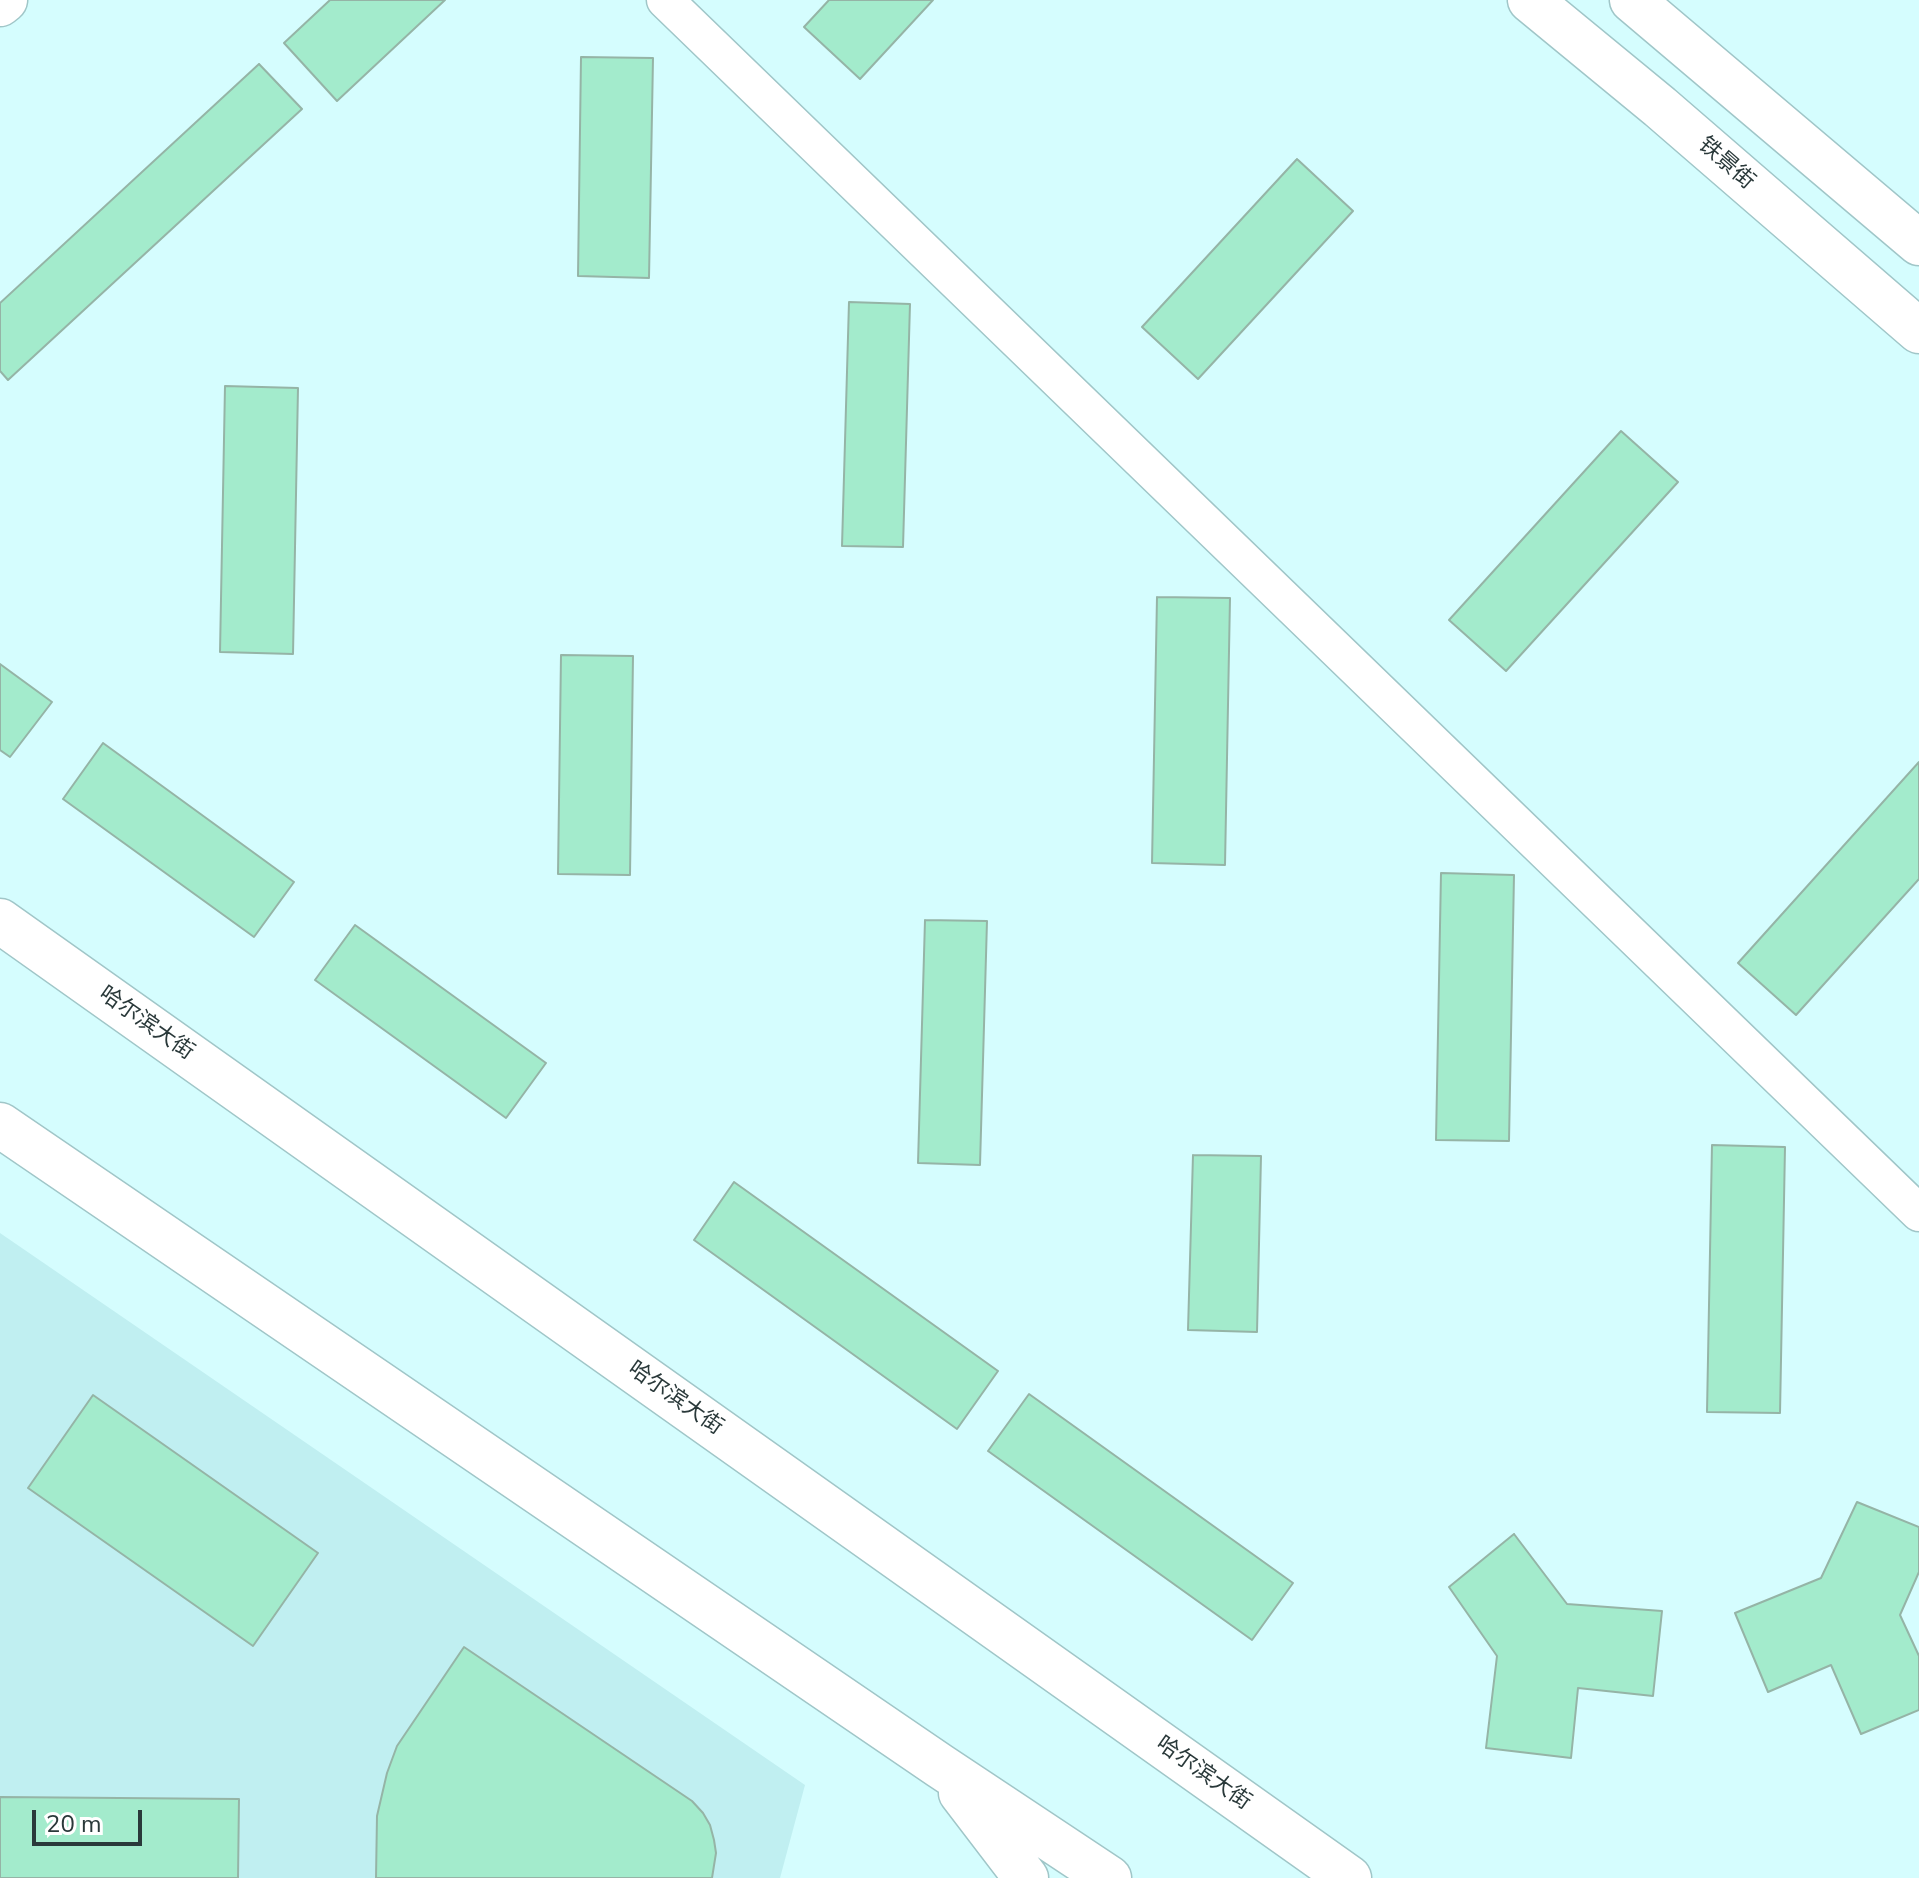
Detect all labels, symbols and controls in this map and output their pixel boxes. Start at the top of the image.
street label: 铁景街 [1692,132,1760,196]
street label: 哈尔滨大街 [93,982,199,1066]
street label: 哈尔滨大街 [622,1357,728,1441]
street label: 哈尔滨大街 [1150,1732,1256,1816]
scale bar [36,1794,146,1844]
text: 20 m [46,1808,102,1840]

